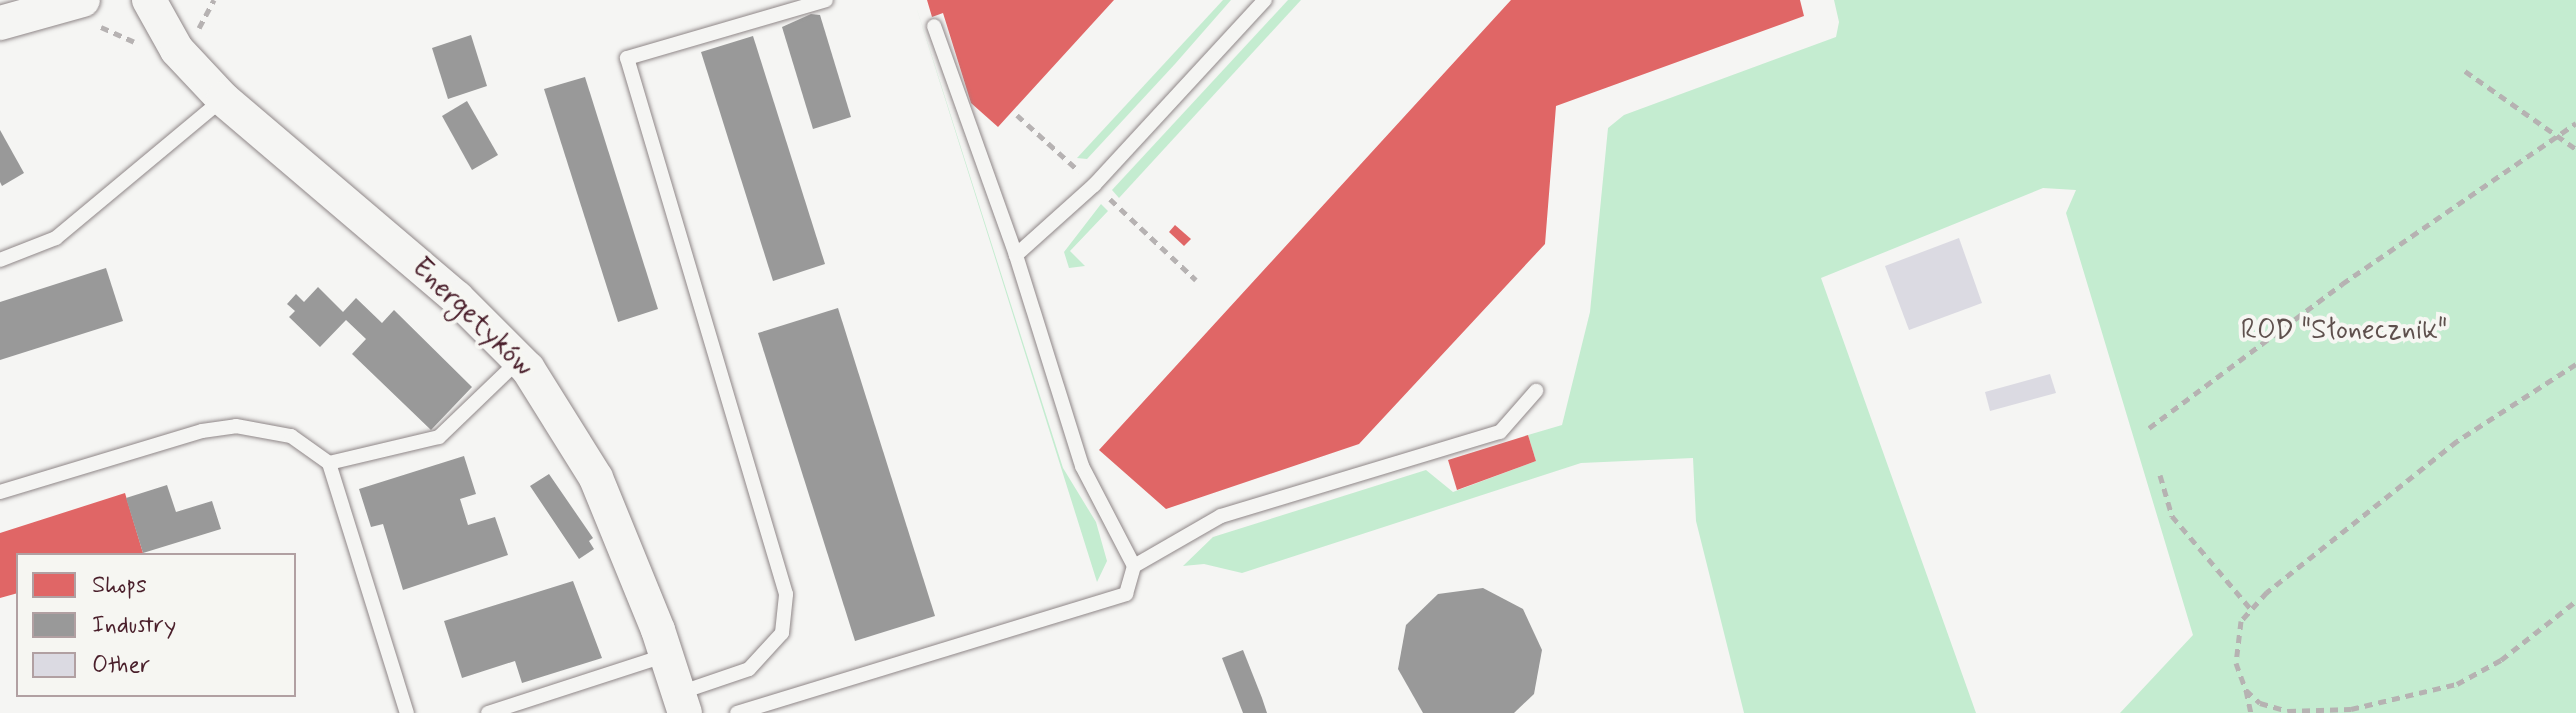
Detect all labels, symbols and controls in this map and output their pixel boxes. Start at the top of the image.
street label: Energetyków [404,252,540,384]
park label: ROD "Słonecznik" [2241,314,2447,348]
legend [16,553,296,697]
text: Shops [92,570,147,601]
text: Industry [92,610,176,641]
text: Other [92,650,150,681]

